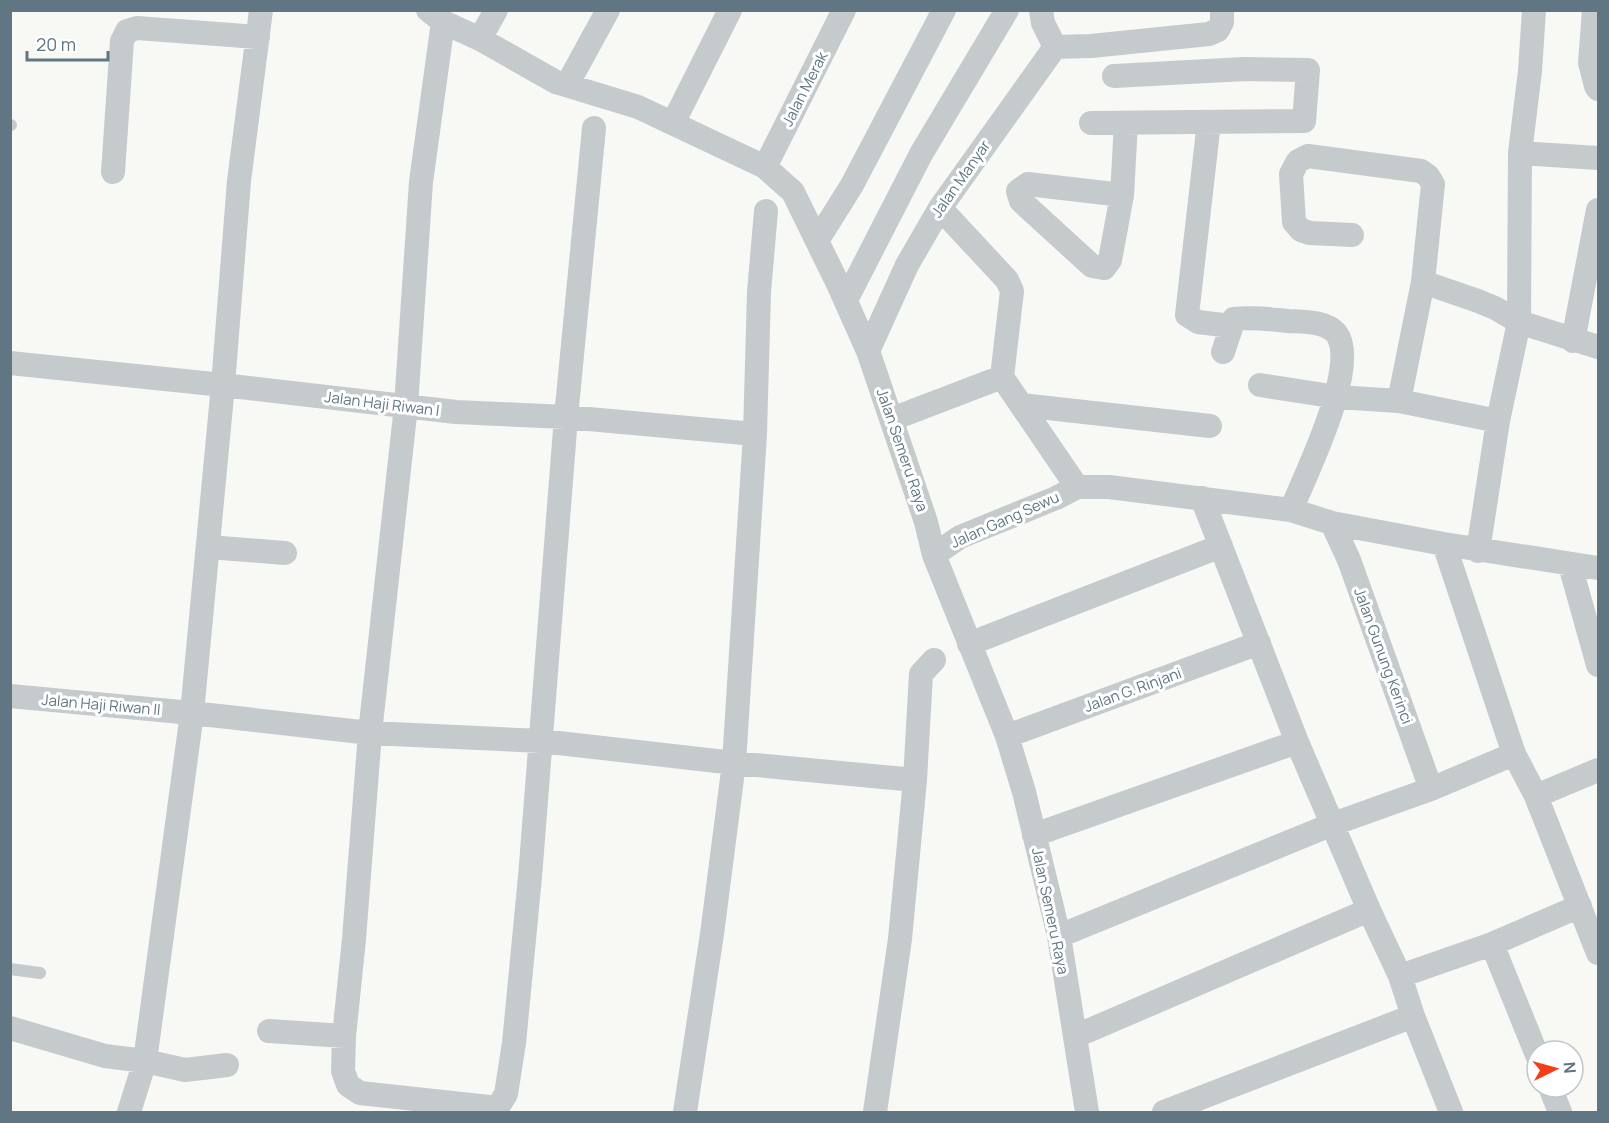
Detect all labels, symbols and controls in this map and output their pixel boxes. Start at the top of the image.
scale bar [27,24,108,62]
text: 20 m [36,32,76,56]
street label: Jalan Merak [777,47,833,130]
street label: Jalan Manyar [926,135,995,222]
street label: Jalan Semeru Raya [872,385,933,514]
street label: Jalan Haji Riwan I [323,386,441,421]
street label: Jalan Gang Sewu [947,486,1062,553]
street label: Jalan Gunung Kerinci [1349,585,1418,727]
street label: Jalan G. Rinjani [1081,662,1184,717]
street label: Jalan Haji Riwan II [41,689,161,720]
street label: Jalan Semeru Raya [1027,846,1074,976]
north arrow [1525,1039,1585,1099]
text: N [1558,1061,1581,1074]

